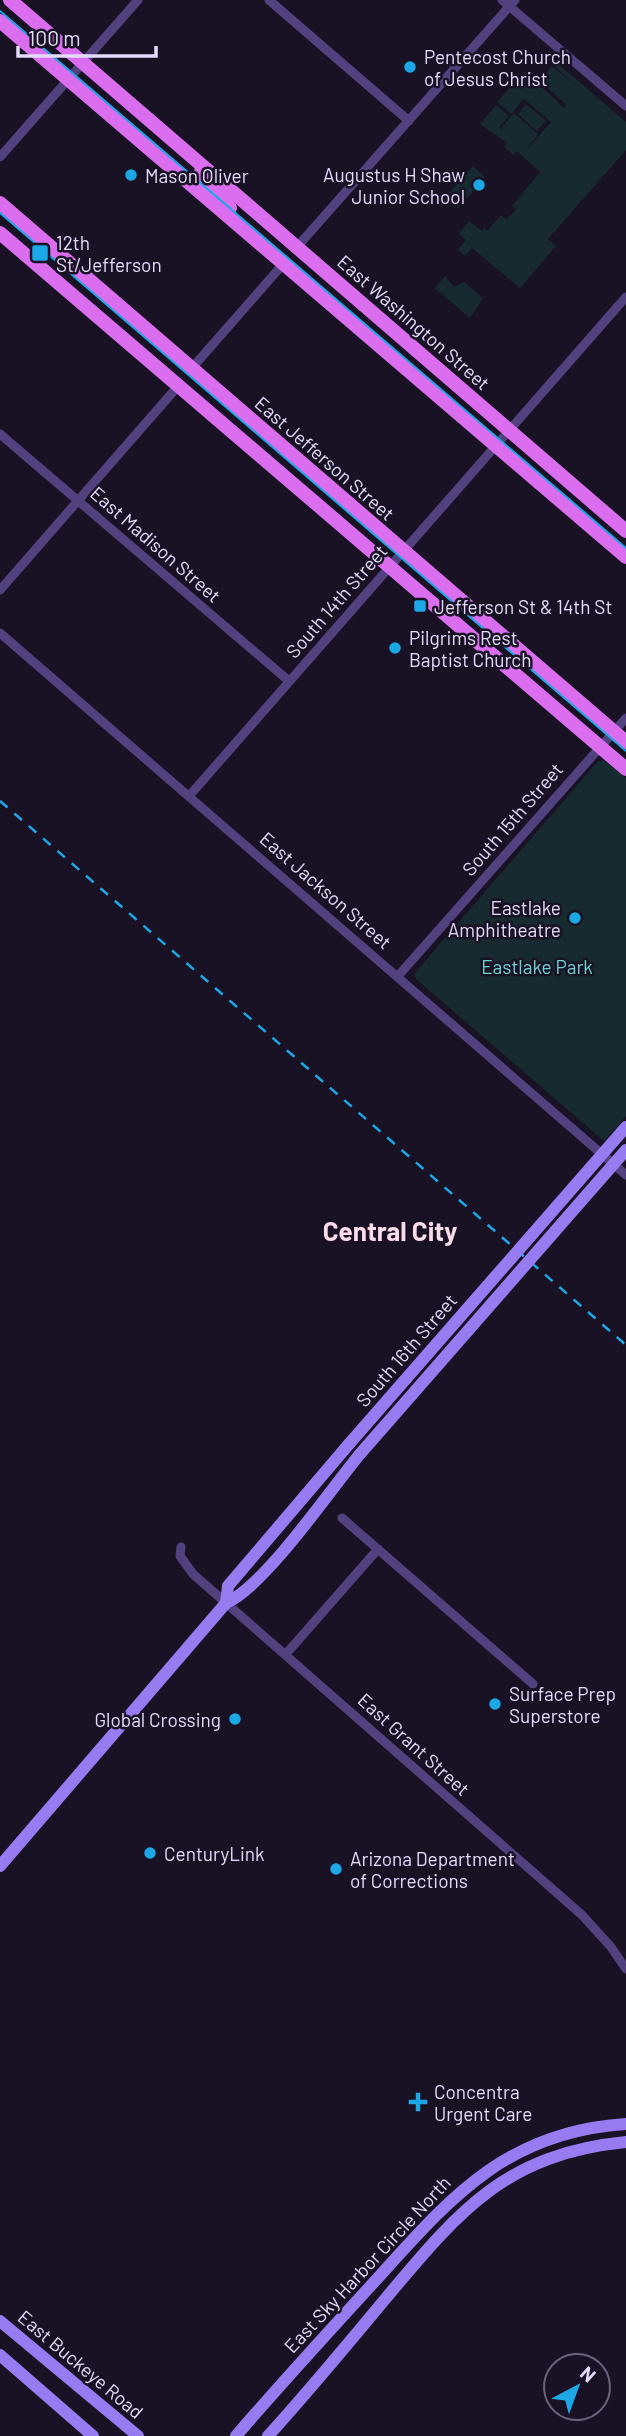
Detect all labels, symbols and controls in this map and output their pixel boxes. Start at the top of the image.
scale bar [18,14,156,58]
text: 100 m [28,25,81,50]
place label: Pentecost Church of Jesus Christ [424,45,571,90]
marker: Pentecost Church of Jesus Christ [402,59,418,75]
place label: Augustus H Shaw Junior School [323,163,465,208]
place label: Mason Oliver [145,164,249,187]
marker: Mason Oliver [123,167,139,183]
marker: Augustus H Shaw Junior School [471,177,487,193]
place label: 12th St/Jefferson [56,231,162,276]
marker: 12th St/Jefferson [30,243,50,263]
street label: East Washington Street [333,250,495,394]
street label: East Jefferson Street [251,391,399,525]
street label: East Madison Street [86,481,226,607]
street label: South 14th Street [281,540,391,662]
place label: Jefferson St & 14th St [434,595,612,618]
marker: Jefferson St & 14th St [412,598,428,614]
place label: Pilgrims Rest Baptist Church [409,626,532,671]
marker: Pilgrims Rest Baptist Church [387,640,403,656]
street label: South 15th Street [457,758,567,880]
street label: East Jackson Street [256,827,396,953]
place label: Eastlake Amphitheatre [448,896,561,941]
marker: Eastlake Amphitheatre [567,910,583,926]
park label: Eastlake Park [481,955,593,978]
district label: Central City [323,1215,457,1246]
street label: South 16th Street [351,1289,461,1411]
place label: Surface Prep Superstore [509,1682,616,1727]
street label: East Grant Street [354,1688,474,1800]
marker: Surface Prep Superstore [487,1696,503,1712]
place label: Global Crossing [94,1708,221,1731]
marker: Global Crossing [227,1711,243,1727]
place label: CenturyLink [164,1842,265,1865]
marker: CenturyLink [142,1845,158,1861]
place label: Arizona Department of Corrections [350,1847,515,1892]
marker: Arizona Department of Corrections [328,1861,344,1877]
place label: Concentra Urgent Care [434,2080,532,2125]
marker: Concentra Urgent Care [408,2092,428,2112]
street label: East Sky Harbor Circle North [279,2171,455,2357]
street label: East Buckeye Road [14,2305,148,2423]
north arrow [542,2352,612,2422]
text: N [576,2361,601,2387]

